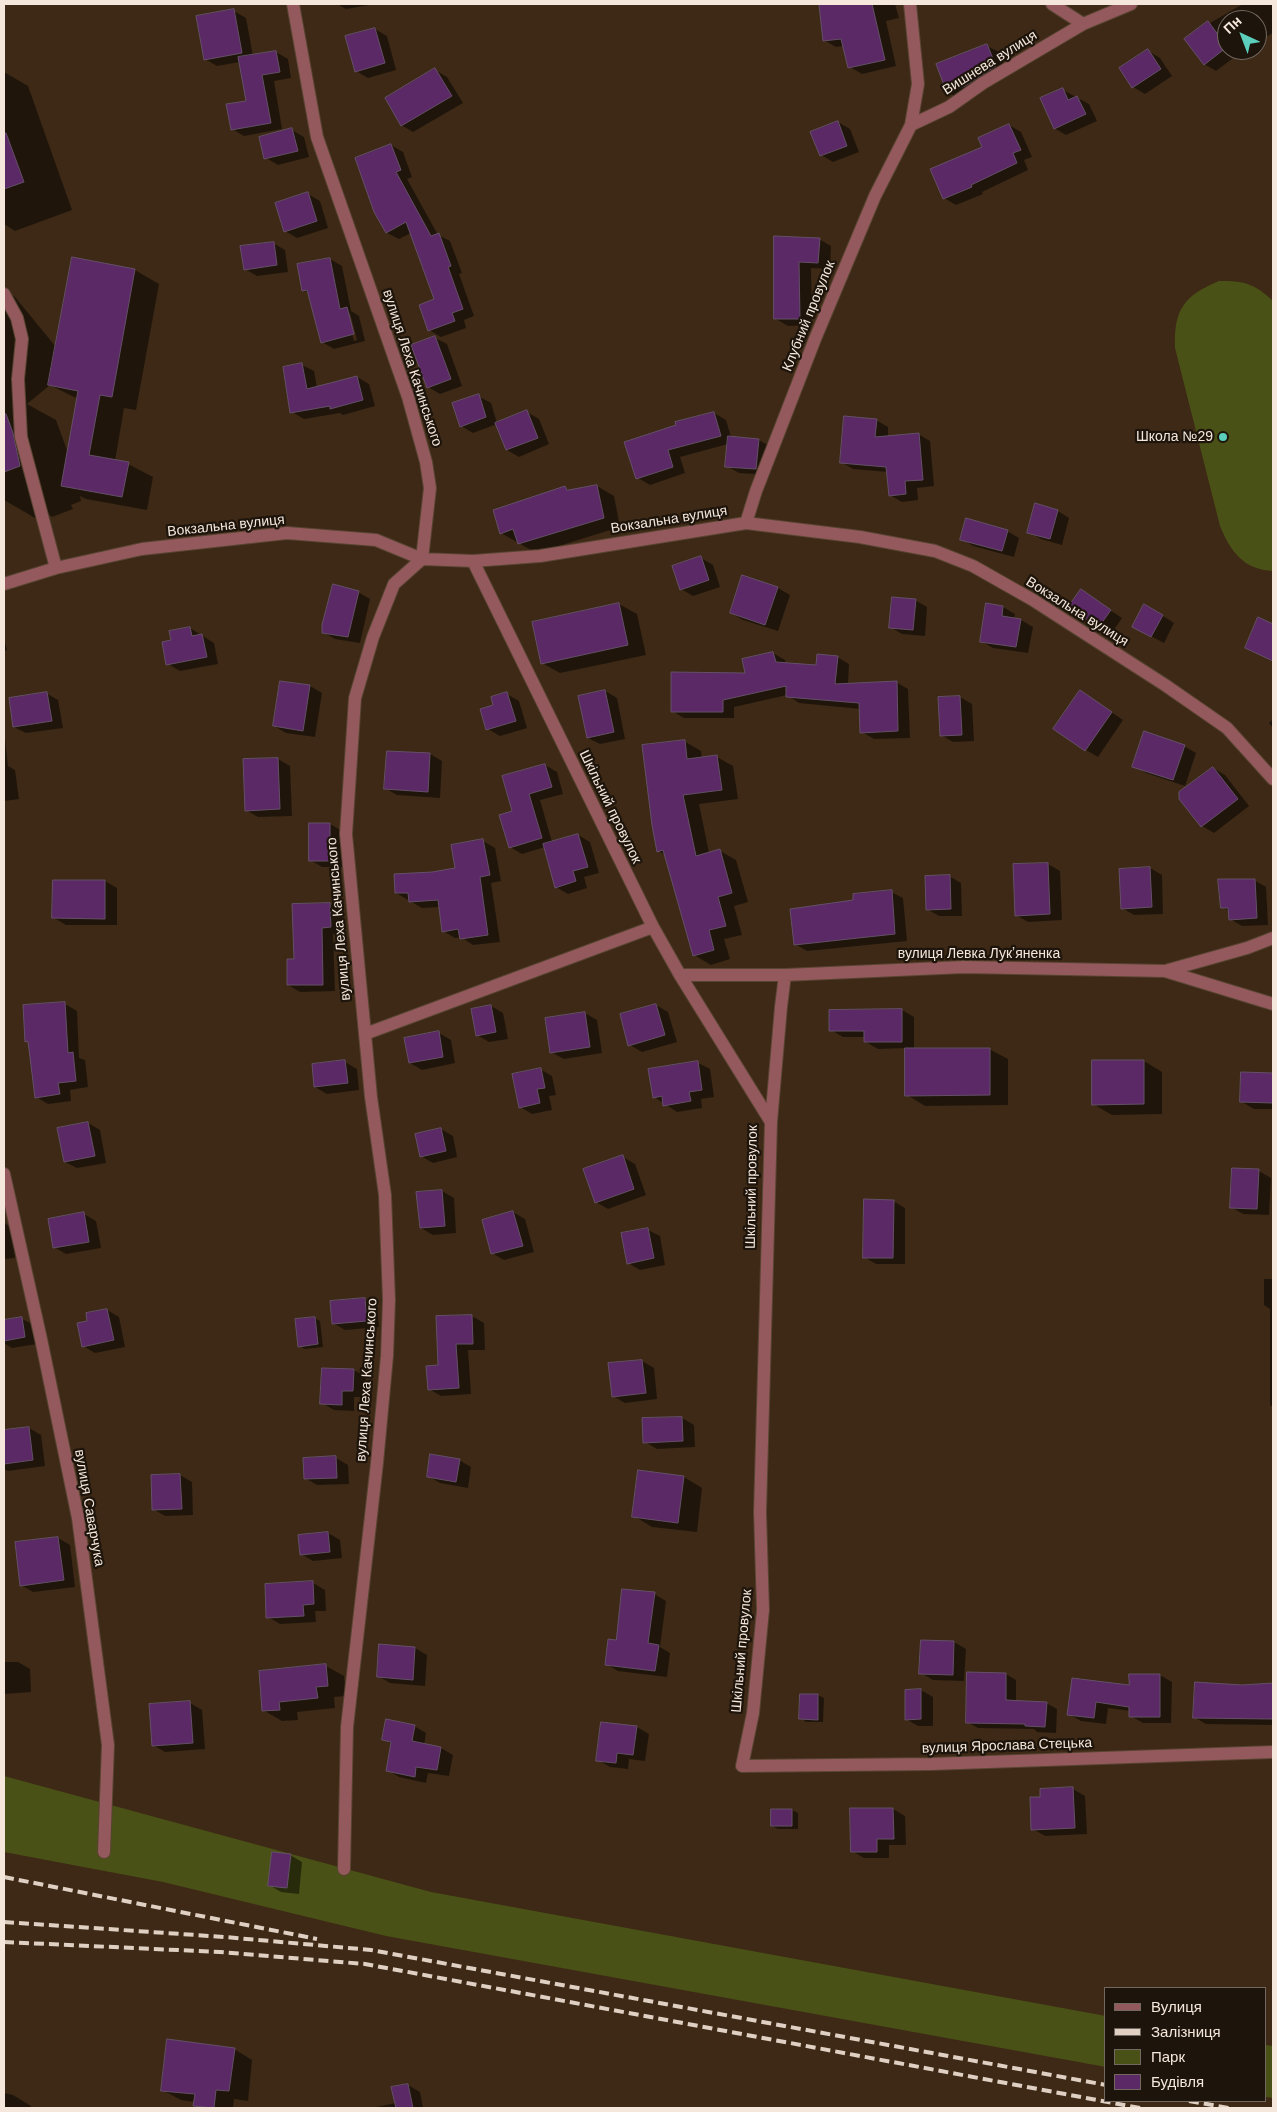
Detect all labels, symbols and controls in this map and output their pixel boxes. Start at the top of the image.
north arrow [1217,10,1267,60]
text: Пн [1220,13,1245,37]
street label: Вишнева вулиця [940,27,1040,99]
street label: Клубний провулок [779,258,839,374]
street label: вулиця Леха Качинського [379,287,445,449]
place label: Школа №29 [1136,429,1213,445]
marker: Школа №29 [1217,431,1229,443]
street label: Вокзальна вулиця [609,502,729,538]
street label: Вокзальна вулиця [166,511,286,541]
street label: Вокзальна вулиця [1023,574,1131,650]
street label: Шкільний провулок [575,748,645,866]
street label: вулиця Леха Качинського [323,837,355,1001]
street label: вулиця Левка Лукʼяненка [898,946,1060,962]
street label: Шкільний провулок [743,1125,761,1249]
street label: вулиця Леха Качинського [353,1298,381,1462]
street label: вулиця Саварчука [70,1448,108,1568]
street label: Шкільний провулок [728,1589,756,1713]
street label: вулиця Ярослава Стецька [921,1735,1093,1757]
legend [1104,1987,1267,2102]
text: Вулиця [1151,1998,1202,2015]
text: Залізниця [1151,2023,1221,2040]
text: Парк [1151,2048,1185,2065]
text: Будівля [1151,2073,1204,2090]

